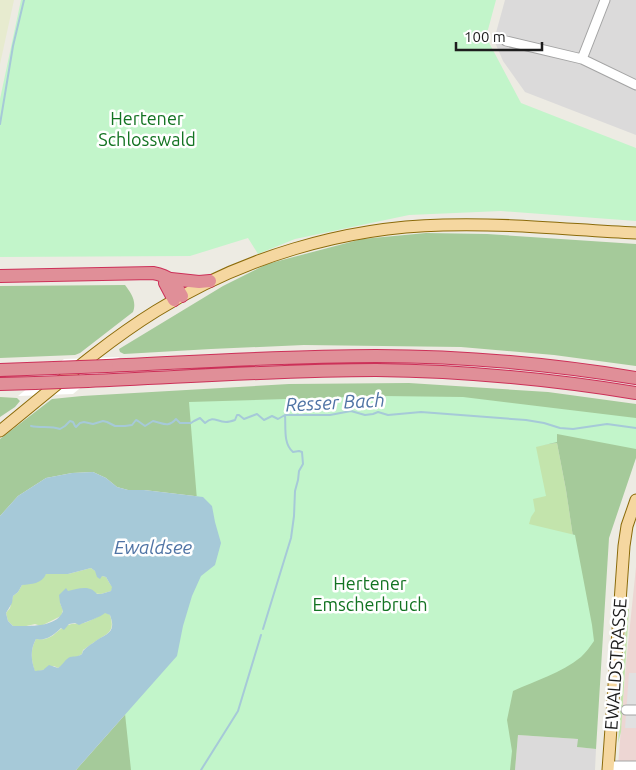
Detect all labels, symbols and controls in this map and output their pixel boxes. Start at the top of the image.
scale bar [456,20,542,52]
text: 100 m [464,28,506,45]
park label: Hertener Schlosswald [98,108,196,149]
water label: Resser Bach [285,388,385,416]
water label: Ewaldsee [114,536,193,558]
park label: Hertener Emscherbruch [312,573,428,614]
street label: EWALDSTRASSE [600,597,630,731]

